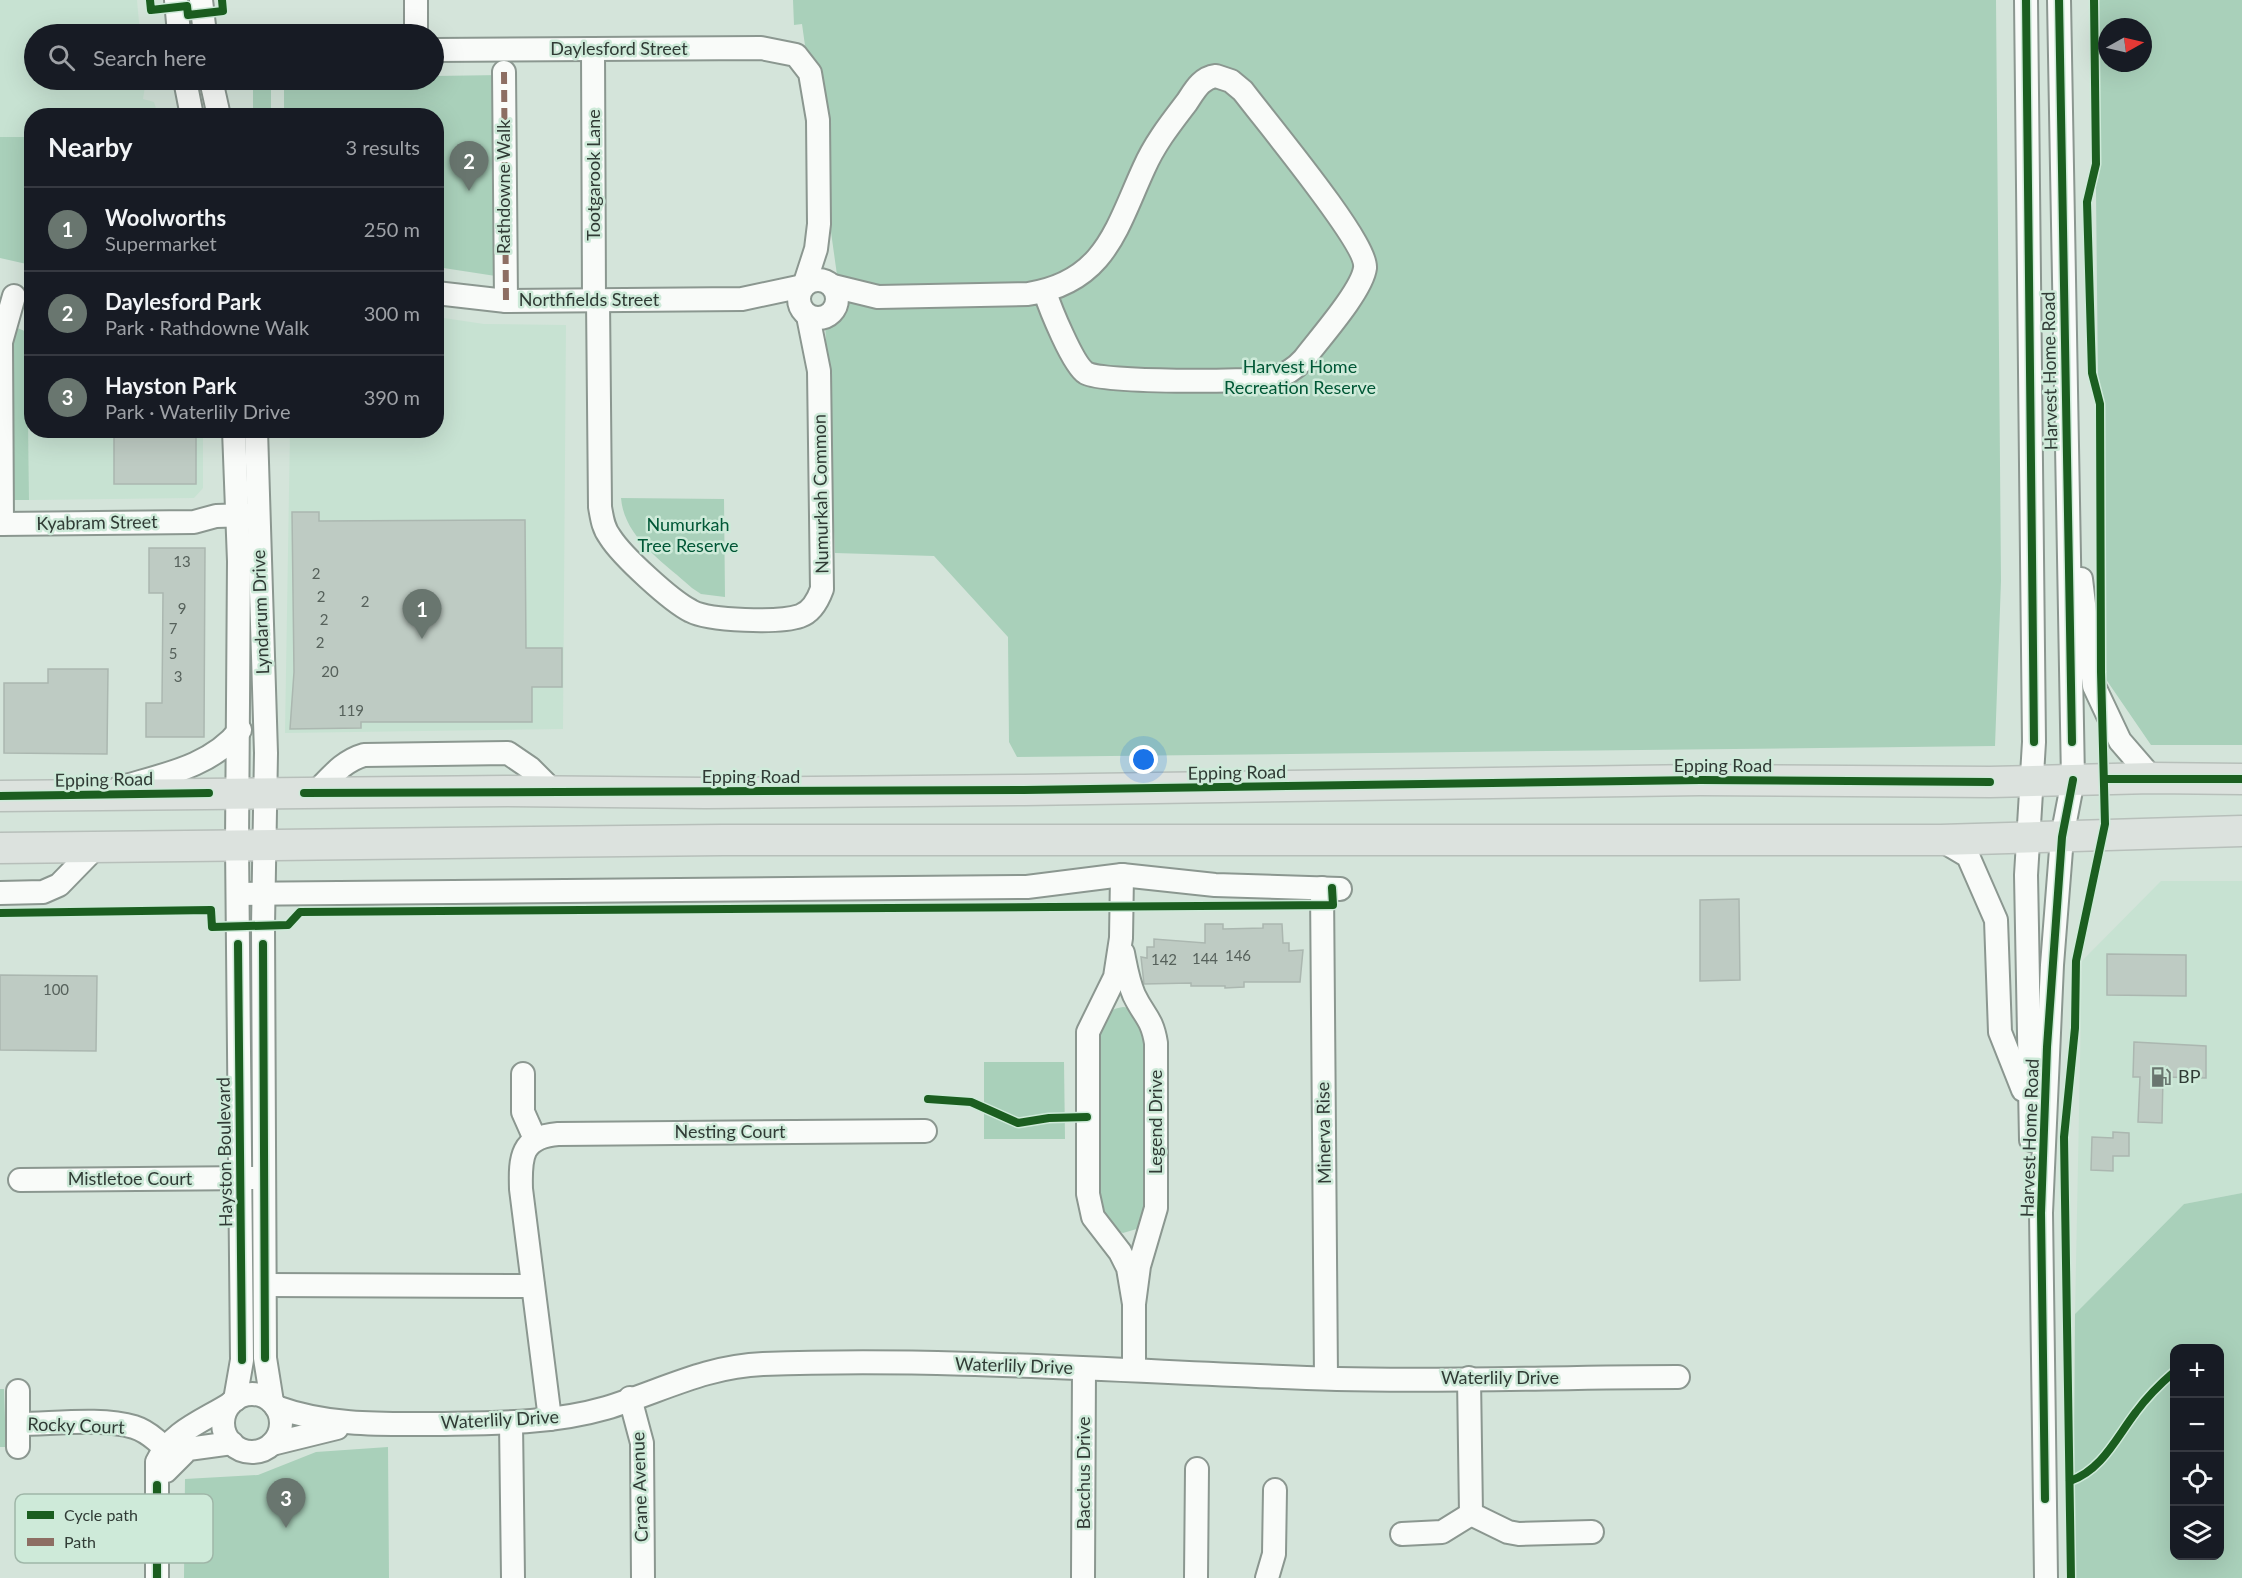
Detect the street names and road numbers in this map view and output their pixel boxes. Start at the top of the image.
street label: Daylesford Street [550,37,688,59]
street label: Tootgarook Lane [582,109,604,241]
street label: Rathdowne Walk [492,119,514,254]
street label: Northfields Street [519,288,660,310]
street label: Harvest Home Road [2037,291,2061,451]
street label: Numurkah Common [808,414,832,574]
street label: Kyabram Street [36,510,158,534]
street label: Lyndarum Drive [247,549,273,675]
street label: Epping Road [1674,754,1772,776]
street label: Epping Road [1188,760,1286,784]
street label: Epping Road [702,765,800,787]
street label: Epping Road [55,767,153,791]
street label: Harvest Home Road [2015,1058,2043,1218]
street label: Legend Drive [1144,1070,1166,1174]
street label: Hayston Boulevard [212,1077,236,1227]
street label: Minerva Rise [1311,1082,1335,1184]
street label: Nesting Court [675,1120,786,1142]
street label: Mistletoe Court [68,1167,193,1189]
street label: Waterlily Drive [955,1352,1073,1378]
street label: Waterlily Drive [1441,1366,1559,1388]
street label: Waterlily Drive [440,1405,559,1433]
street label: Rocky Court [27,1412,126,1438]
street label: Bacchus Drive [1072,1417,1094,1529]
street label: Crane Avenue [626,1431,652,1543]

